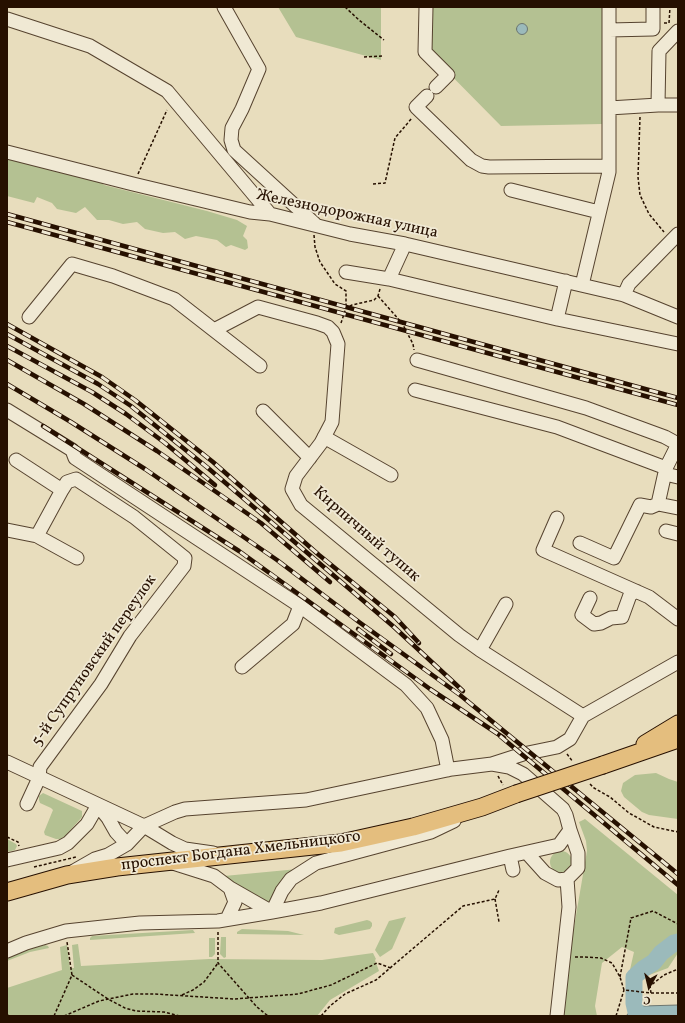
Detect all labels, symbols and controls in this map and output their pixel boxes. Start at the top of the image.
street label: Железнодорожная улица [254,186,440,244]
street label: Кирпичный тупик [308,483,424,587]
street label: 5-й Супруновский переулок [28,572,162,750]
street label: проспект Богдана Хмельницкого [120,828,362,876]
north arrow [629,967,669,1007]
text: С [643,991,652,1007]

